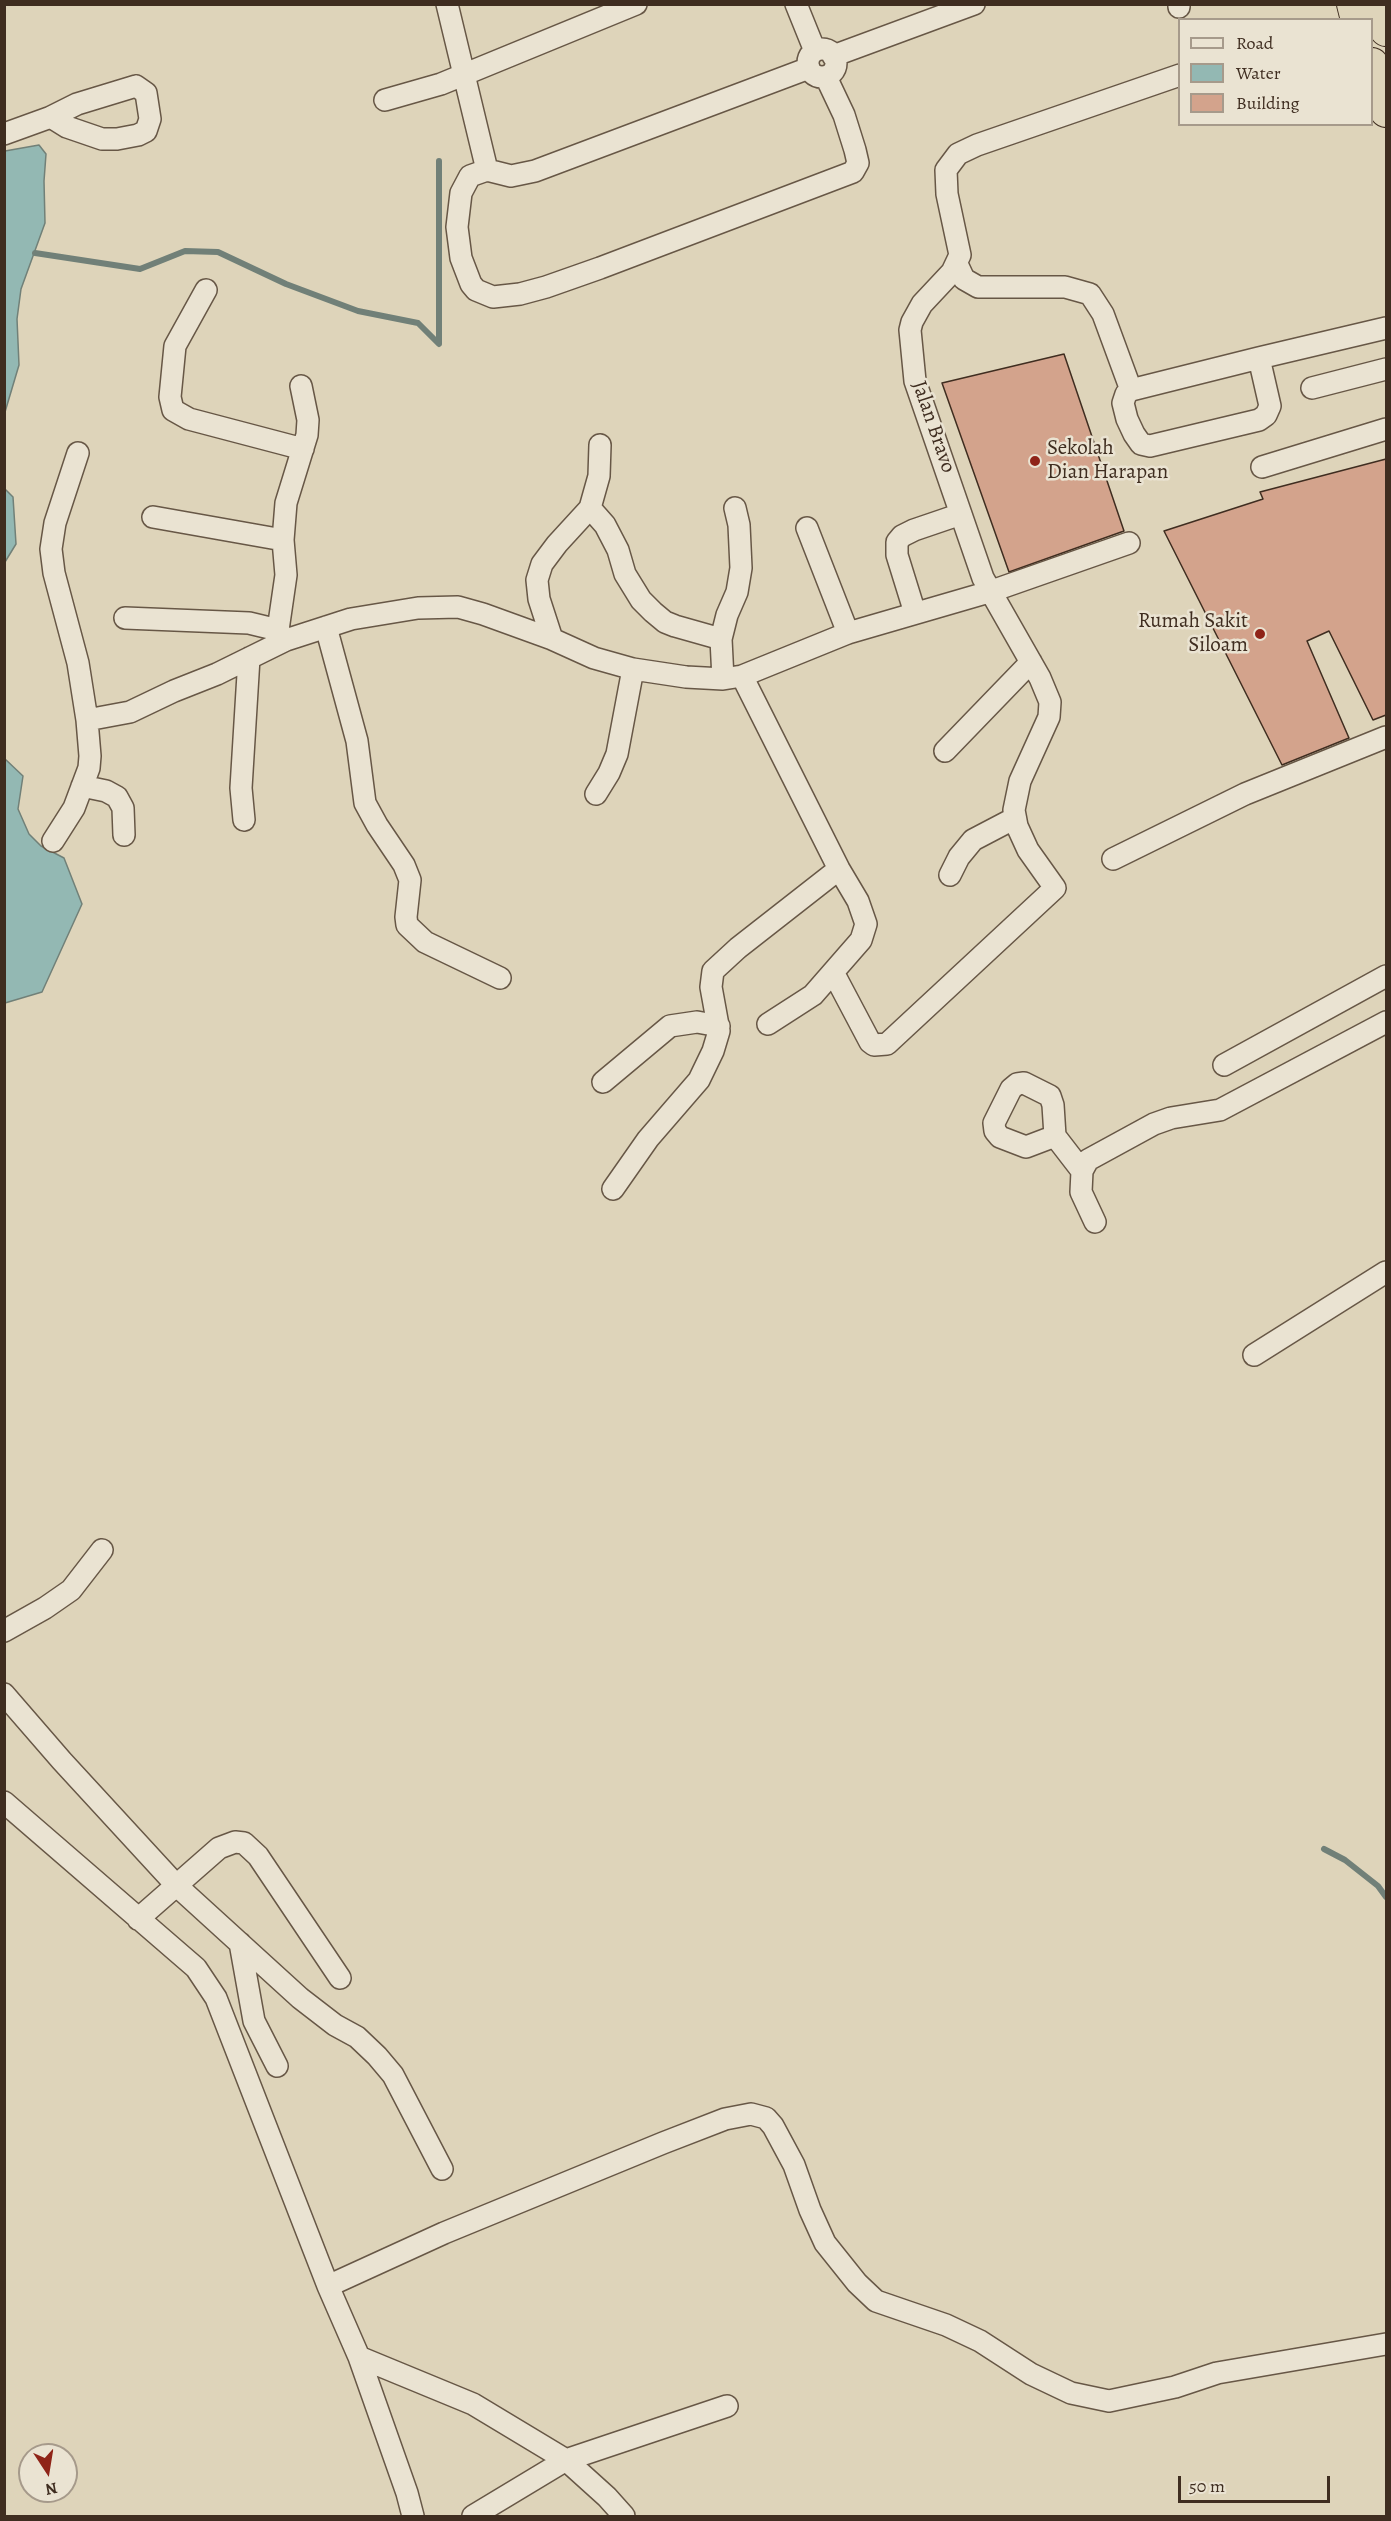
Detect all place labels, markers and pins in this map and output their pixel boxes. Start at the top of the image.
place label: Sekolah Dian Harapan [1047,436,1168,486]
marker: Sekolah Dian Harapan [1028,454,1042,468]
place label: Rumah Sakit Siloam [1138,609,1248,659]
marker: Rumah Sakit Siloam [1253,627,1267,641]

